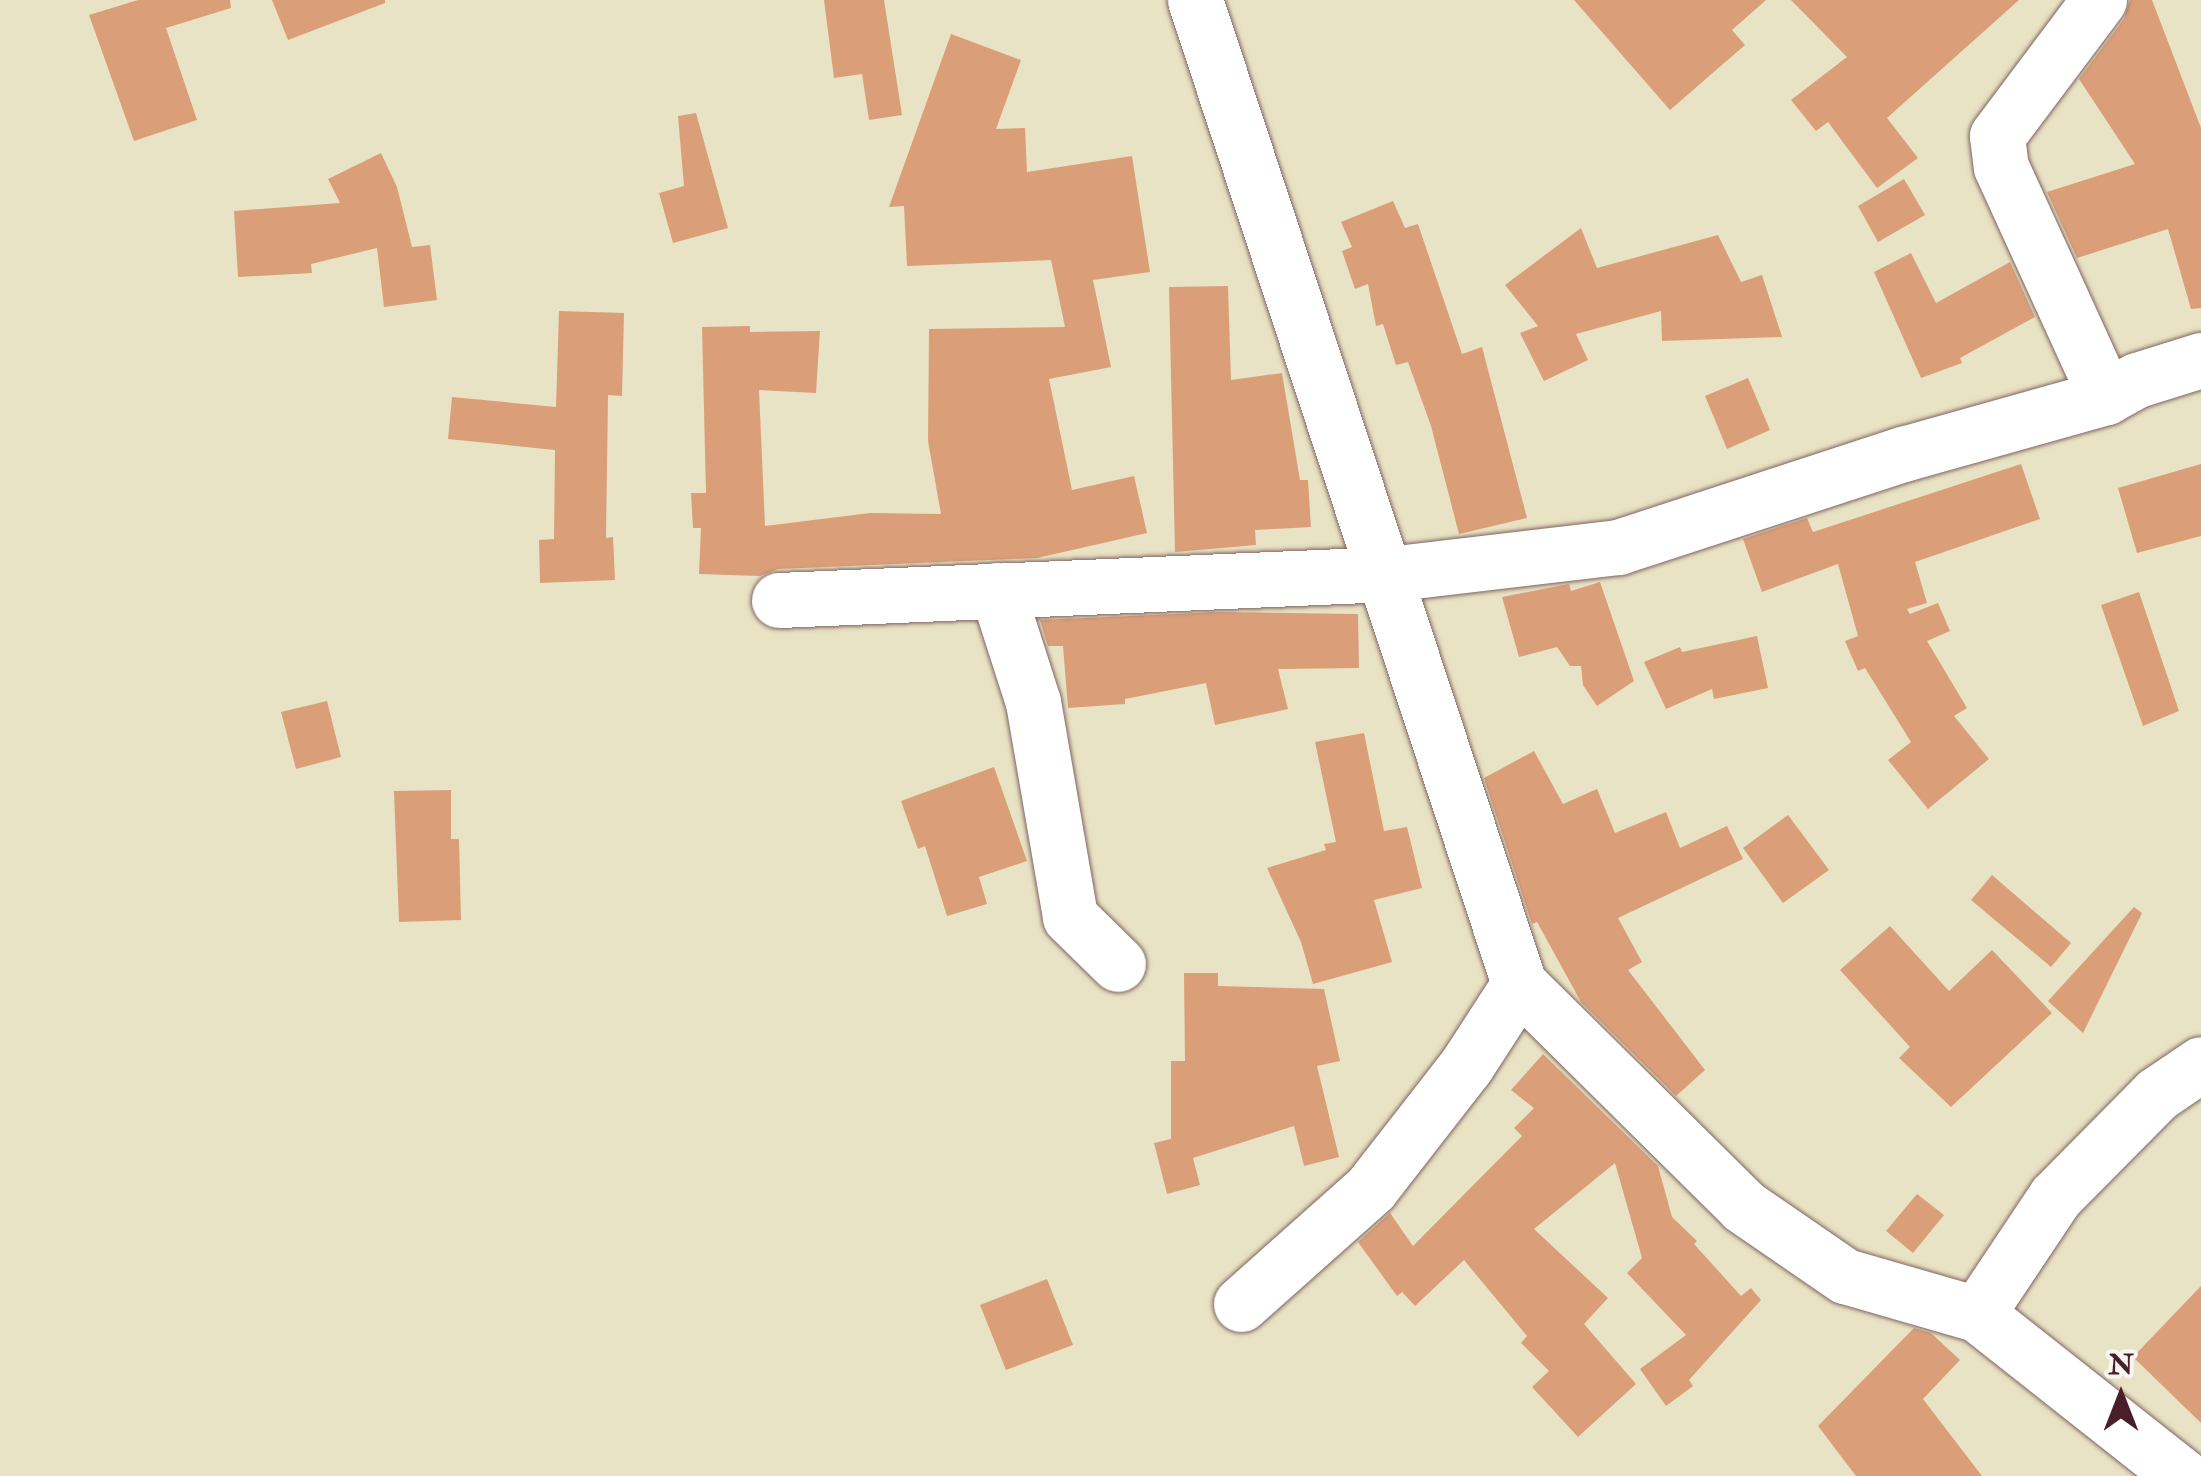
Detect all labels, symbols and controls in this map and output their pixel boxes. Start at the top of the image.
north arrow [2071,1346,2171,1446]
text: N [2108,1348,2134,1383]

